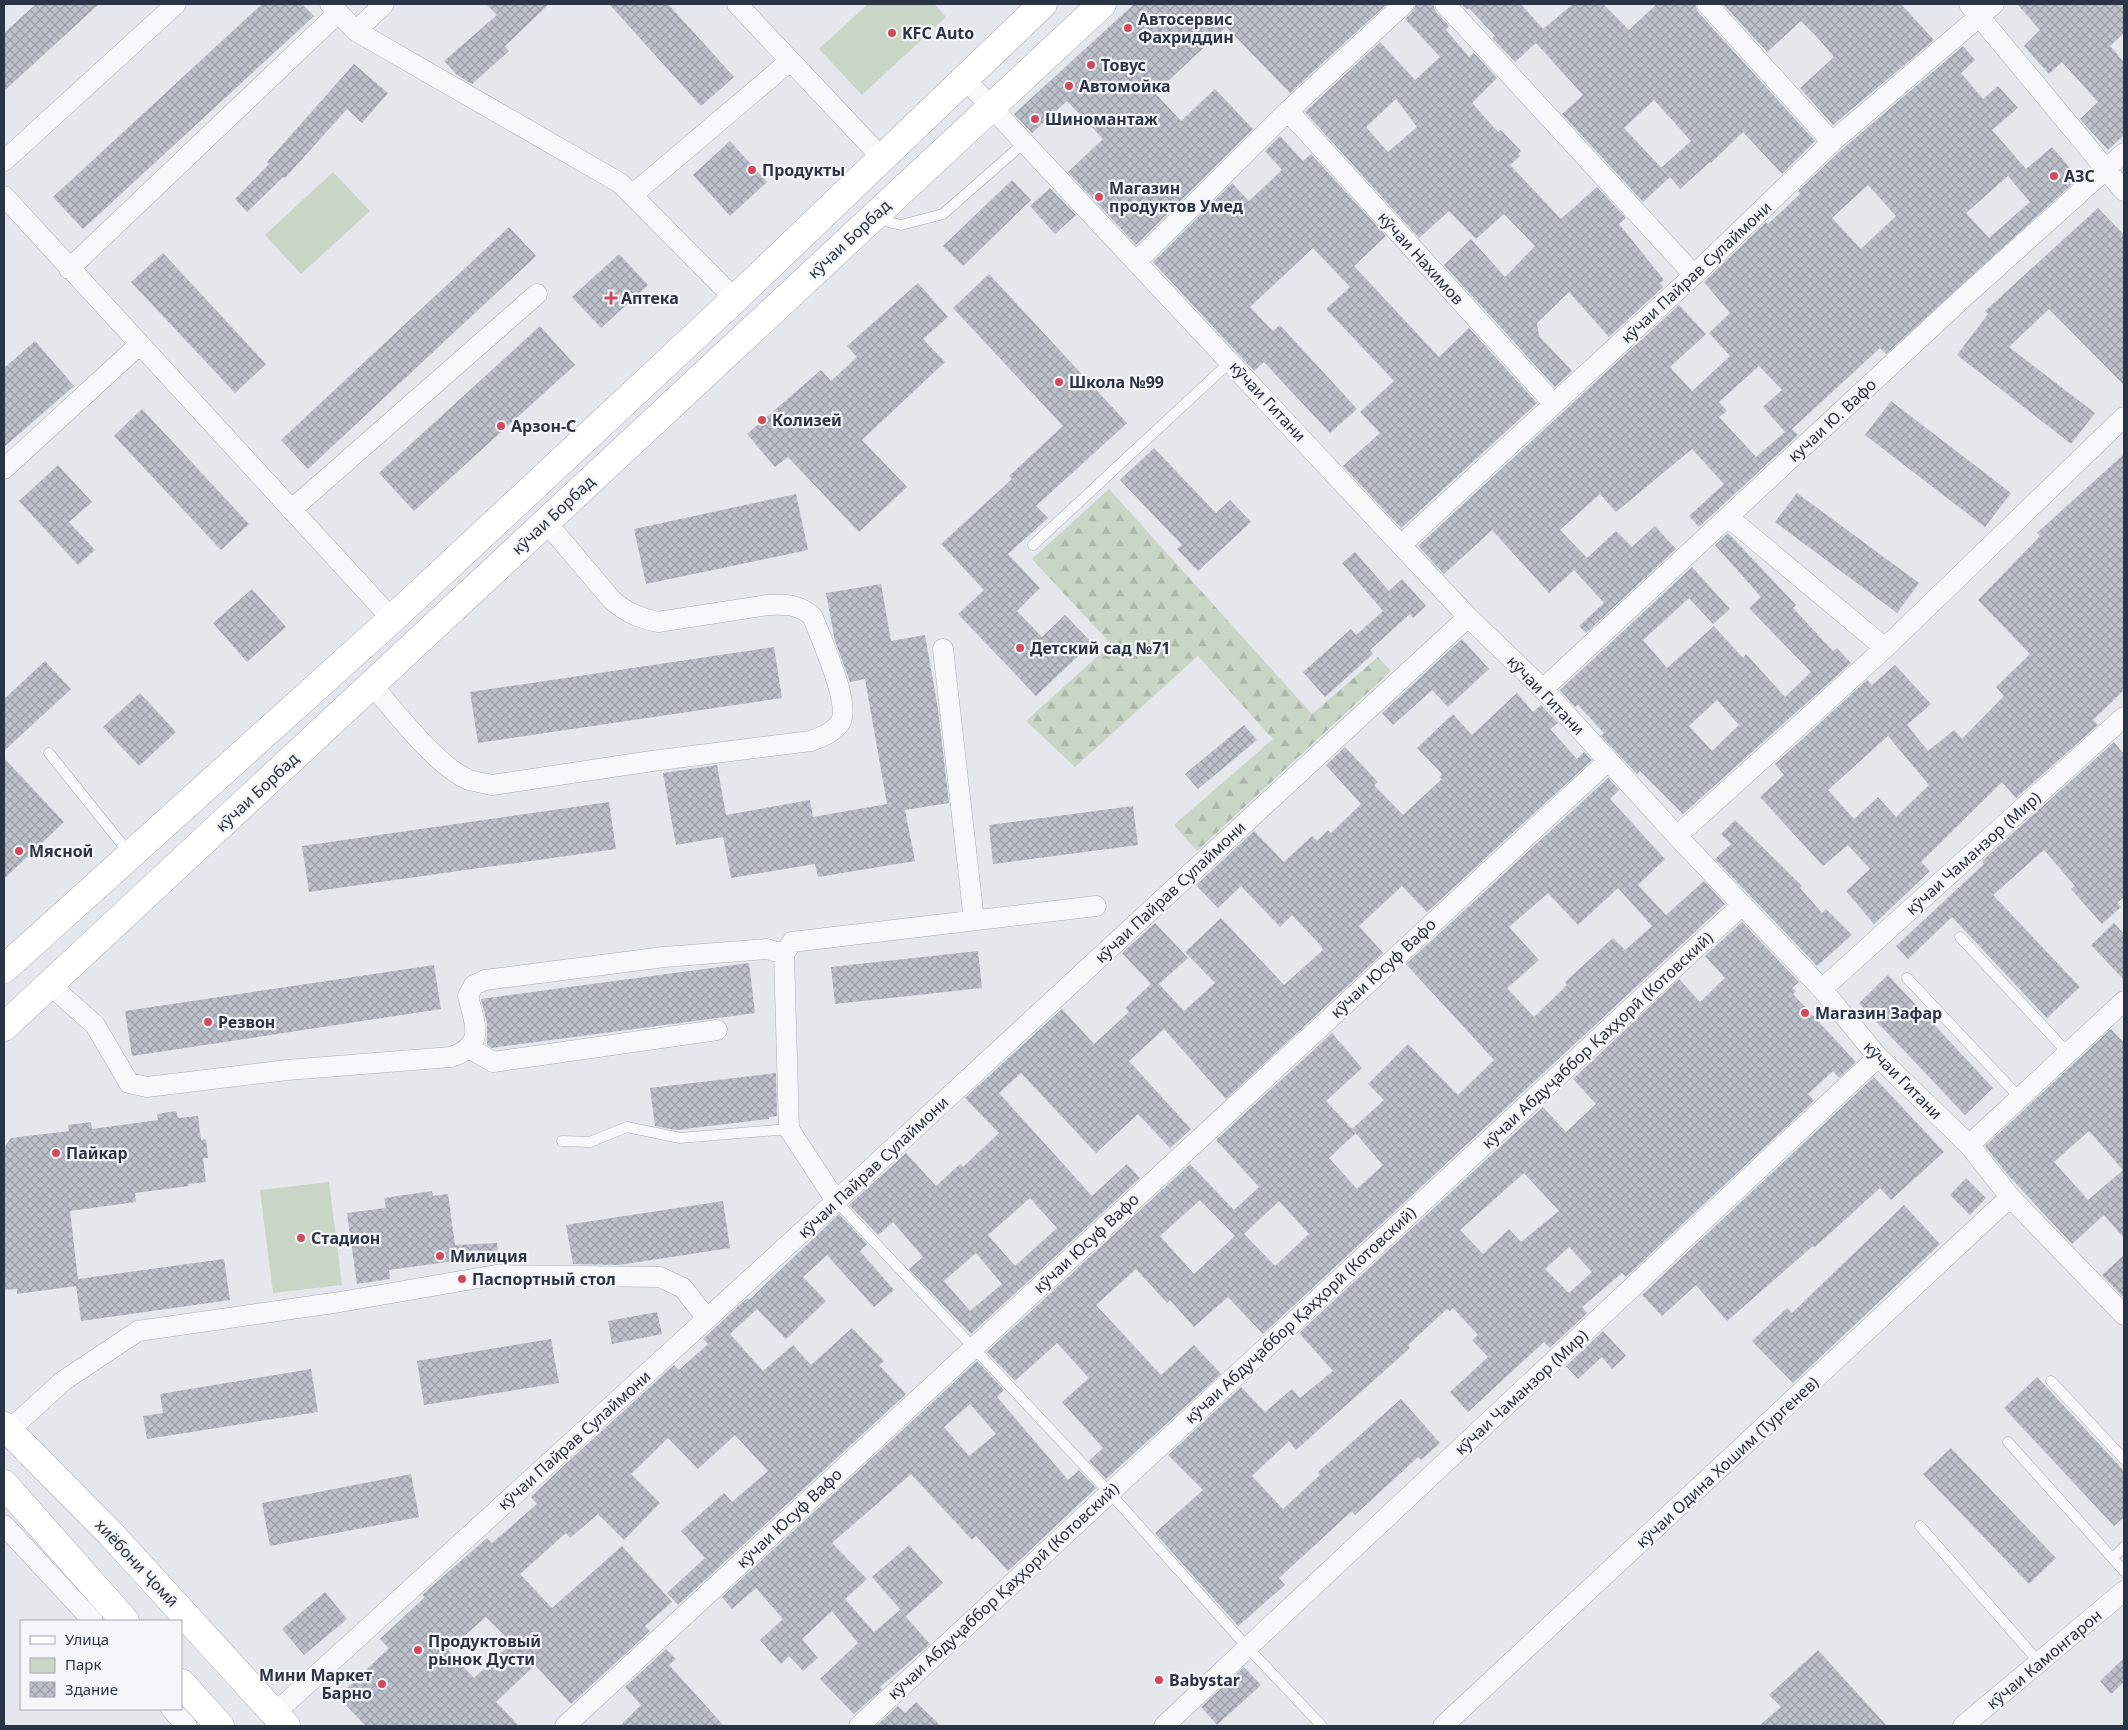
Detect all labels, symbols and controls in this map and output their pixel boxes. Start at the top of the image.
place label: Автосервис Фахриддин [1138,8,1234,48]
place label: KFC Auto [902,22,974,44]
marker: Автосервис Фахриддин [1122,22,1134,34]
marker: KFC Auto [886,27,898,39]
place label: Товус [1101,54,1146,76]
marker: Товус [1085,59,1097,71]
place label: Автомойка [1079,75,1171,97]
marker: Автомойка [1063,80,1075,92]
place label: Шиномантаж [1045,108,1158,130]
marker: Шиномантаж [1029,113,1041,125]
place label: Продукты [762,159,845,181]
marker: Продукты [746,164,758,176]
place label: АЗС [2064,165,2095,187]
marker: АЗС [2048,170,2060,182]
place label: Магазин продуктов Умед [1109,177,1244,217]
marker: Магазин продуктов Умед [1093,191,1105,203]
street label: кӯчаи Борбад [803,195,896,283]
street label: кӯчаи Пайрав Сулаймони [1616,196,1776,348]
street label: кӯчаи Нахимов [1373,207,1469,309]
place label: Аптека [621,287,679,309]
marker: Аптека [605,292,617,304]
street label: кӯчаи Гитани [1225,356,1311,446]
place label: Школа №99 [1069,371,1164,393]
street label: кучаи Ю. Вафо [1783,373,1881,467]
marker: Школа №99 [1053,376,1065,388]
place label: Колизей [772,409,842,431]
marker: Колизей [756,414,768,426]
place label: Арзон-С [511,415,576,437]
marker: Арзон-С [495,420,507,432]
street label: кӯчаи Борбад [507,471,600,559]
place label: Детский сад №71 [1030,637,1171,659]
marker: Детский сад №71 [1014,642,1026,654]
street label: кӯчаи Гитани [1502,650,1590,740]
street label: кӯчаи Борбад [211,748,304,836]
street label: кӯчаи Чаманзор (Мир) [1901,786,2045,920]
street label: кӯчаи Пайрав Сулаймони [1090,816,1250,968]
place label: Мясной [29,840,93,862]
marker: Мясной [13,845,25,857]
street label: кӯчаи Юсуф Вафо [1325,913,1441,1023]
street label: кӯчаи Абдуҷаббор Қаҳҳорӣ (Котовский) [1477,927,1718,1153]
place label: Магазин Зафар [1815,1002,1942,1024]
marker: Магазин Зафар [1799,1007,1811,1019]
place label: Резвон [218,1011,275,1033]
marker: Резвон [202,1016,214,1028]
street label: кӯчаи Гитани [1859,1036,1947,1124]
street label: кӯчаи Пайрав Сулаймони [793,1091,953,1243]
place label: Пайкар [66,1142,128,1164]
marker: Пайкар [50,1147,62,1159]
street label: кӯчаи Юсуф Вафо [1028,1188,1144,1298]
street label: кӯчаи Абдуҷаббор Қаҳҳорӣ (Котовский) [1180,1202,1421,1428]
place label: Стадион [311,1227,380,1249]
marker: Стадион [295,1232,307,1244]
place label: Милиция [450,1245,528,1267]
marker: Милиция [434,1250,446,1262]
place label: Паспортный стол [472,1268,616,1290]
marker: Паспортный стол [456,1273,468,1285]
street label: кӯчаи Чаманзор (Мир) [1450,1324,1593,1460]
street label: кӯчаи Пайрав Сулаймони [493,1365,655,1515]
street label: кӯчаи Одина Хошим (Тургенев) [1631,1371,1823,1553]
street label: кӯчаи Юсуф Вафо [731,1463,847,1573]
street label: кӯчаи Абдуҷаббор Қаҳҳорӣ (Котовский) [883,1478,1124,1704]
street label: хиёбони Ҷомӣ [90,1514,184,1612]
street label: кӯчаи Камонгарон [1982,1604,2106,1714]
legend [20,1620,182,1710]
text: Улица [65,1629,109,1649]
place label: Продуктовый рынок Дусти [428,1630,541,1670]
marker: Продуктовый рынок Дусти [412,1644,424,1656]
text: Парк [65,1654,101,1674]
place label: Мини Маркет Барно [259,1664,372,1704]
place label: Babystar [1169,1669,1240,1691]
marker: Babystar [1153,1674,1165,1686]
marker: Мини Маркет Барно [376,1678,388,1690]
text: Здание [65,1679,118,1699]

